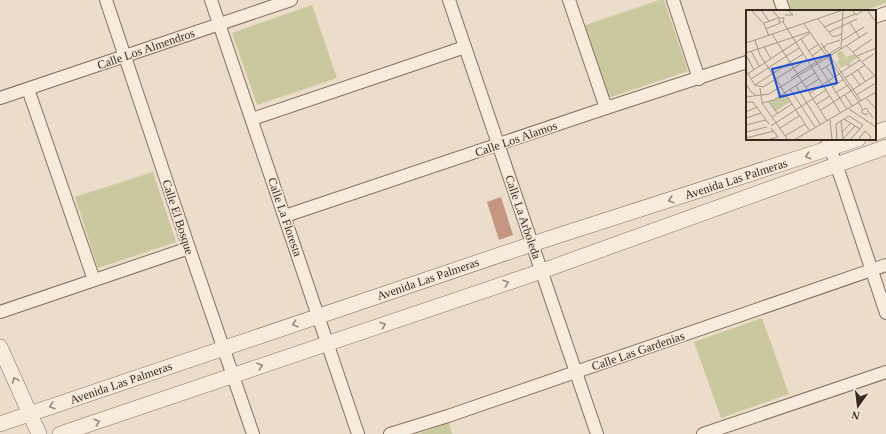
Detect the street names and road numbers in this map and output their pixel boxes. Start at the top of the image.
street label: Calle Los Almendros [95,26,197,72]
street label: Calle Los Alamos [473,118,559,160]
street label: Avenida Las Palmeras [683,156,789,202]
street label: Calle La Arboleda [502,173,544,262]
street label: Calle La Floresta [265,176,305,259]
street label: Calle El Bosque [159,178,197,256]
street label: Avenida Las Palmeras [375,255,481,303]
street label: Calle Las Gardenias [590,328,687,373]
street label: Avenida Las Palmeras [68,359,174,407]

